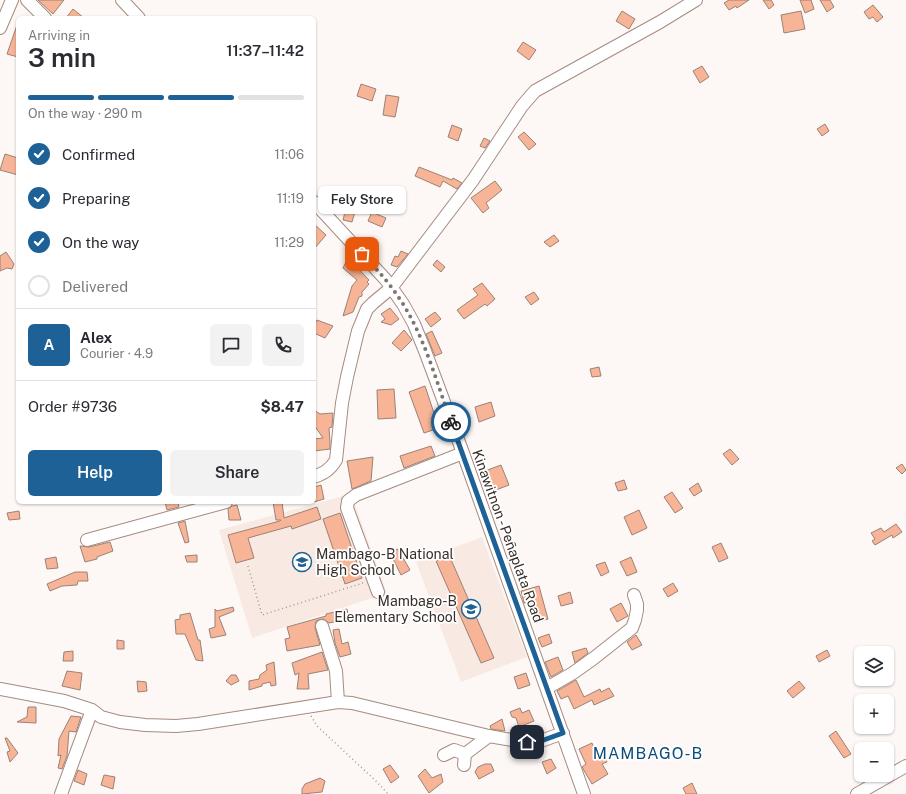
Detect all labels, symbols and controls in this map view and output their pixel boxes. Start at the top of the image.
text: Arriving in [28,28,90,43]
text: 3 min [28,42,96,73]
text: 11:37–11:42 [226,42,304,59]
text: On the way · 290 m [28,106,142,121]
icon: check [28,143,50,165]
text: Confirmed [62,146,135,163]
text: 11:06 [275,147,304,162]
callout: Fely Store [318,186,406,214]
icon: check [28,187,50,209]
text: Preparing [62,190,131,207]
text: 11:19 [277,191,304,206]
text: Fely Store [331,192,393,207]
icon: check [28,231,50,253]
text: On the way [62,234,139,251]
text: 11:29 [274,235,304,250]
pin [345,237,379,271]
icon: bag [351,243,373,265]
text: Delivered [62,278,128,295]
button: chat [210,324,252,366]
button: phone [262,324,304,366]
text: Alex [80,329,112,346]
text: A [44,336,54,353]
text: Courier · 4.9 [80,346,153,361]
text: Order #9736 [28,398,117,415]
text: $8.47 [261,398,304,415]
courier [431,402,471,442]
icon: bike [440,411,462,433]
street label: Kinawitnon - Peñaplata Road [469,447,547,625]
button: Help [28,450,162,496]
button: Share [170,450,304,496]
place label: Mambago-B National High School [316,546,454,578]
school or university icon: Mambago-B National High School [291,551,313,573]
place label: Mambago-B Elementary School [334,593,457,625]
school or university icon: Mambago-B Elementary School [460,598,482,620]
map controls [854,646,894,782]
button: layers [854,646,894,686]
button: + [854,694,894,734]
pin [510,725,544,759]
icon: home [516,731,538,753]
button: − [854,742,894,782]
district label: MAMBAGO-B [593,744,703,763]

